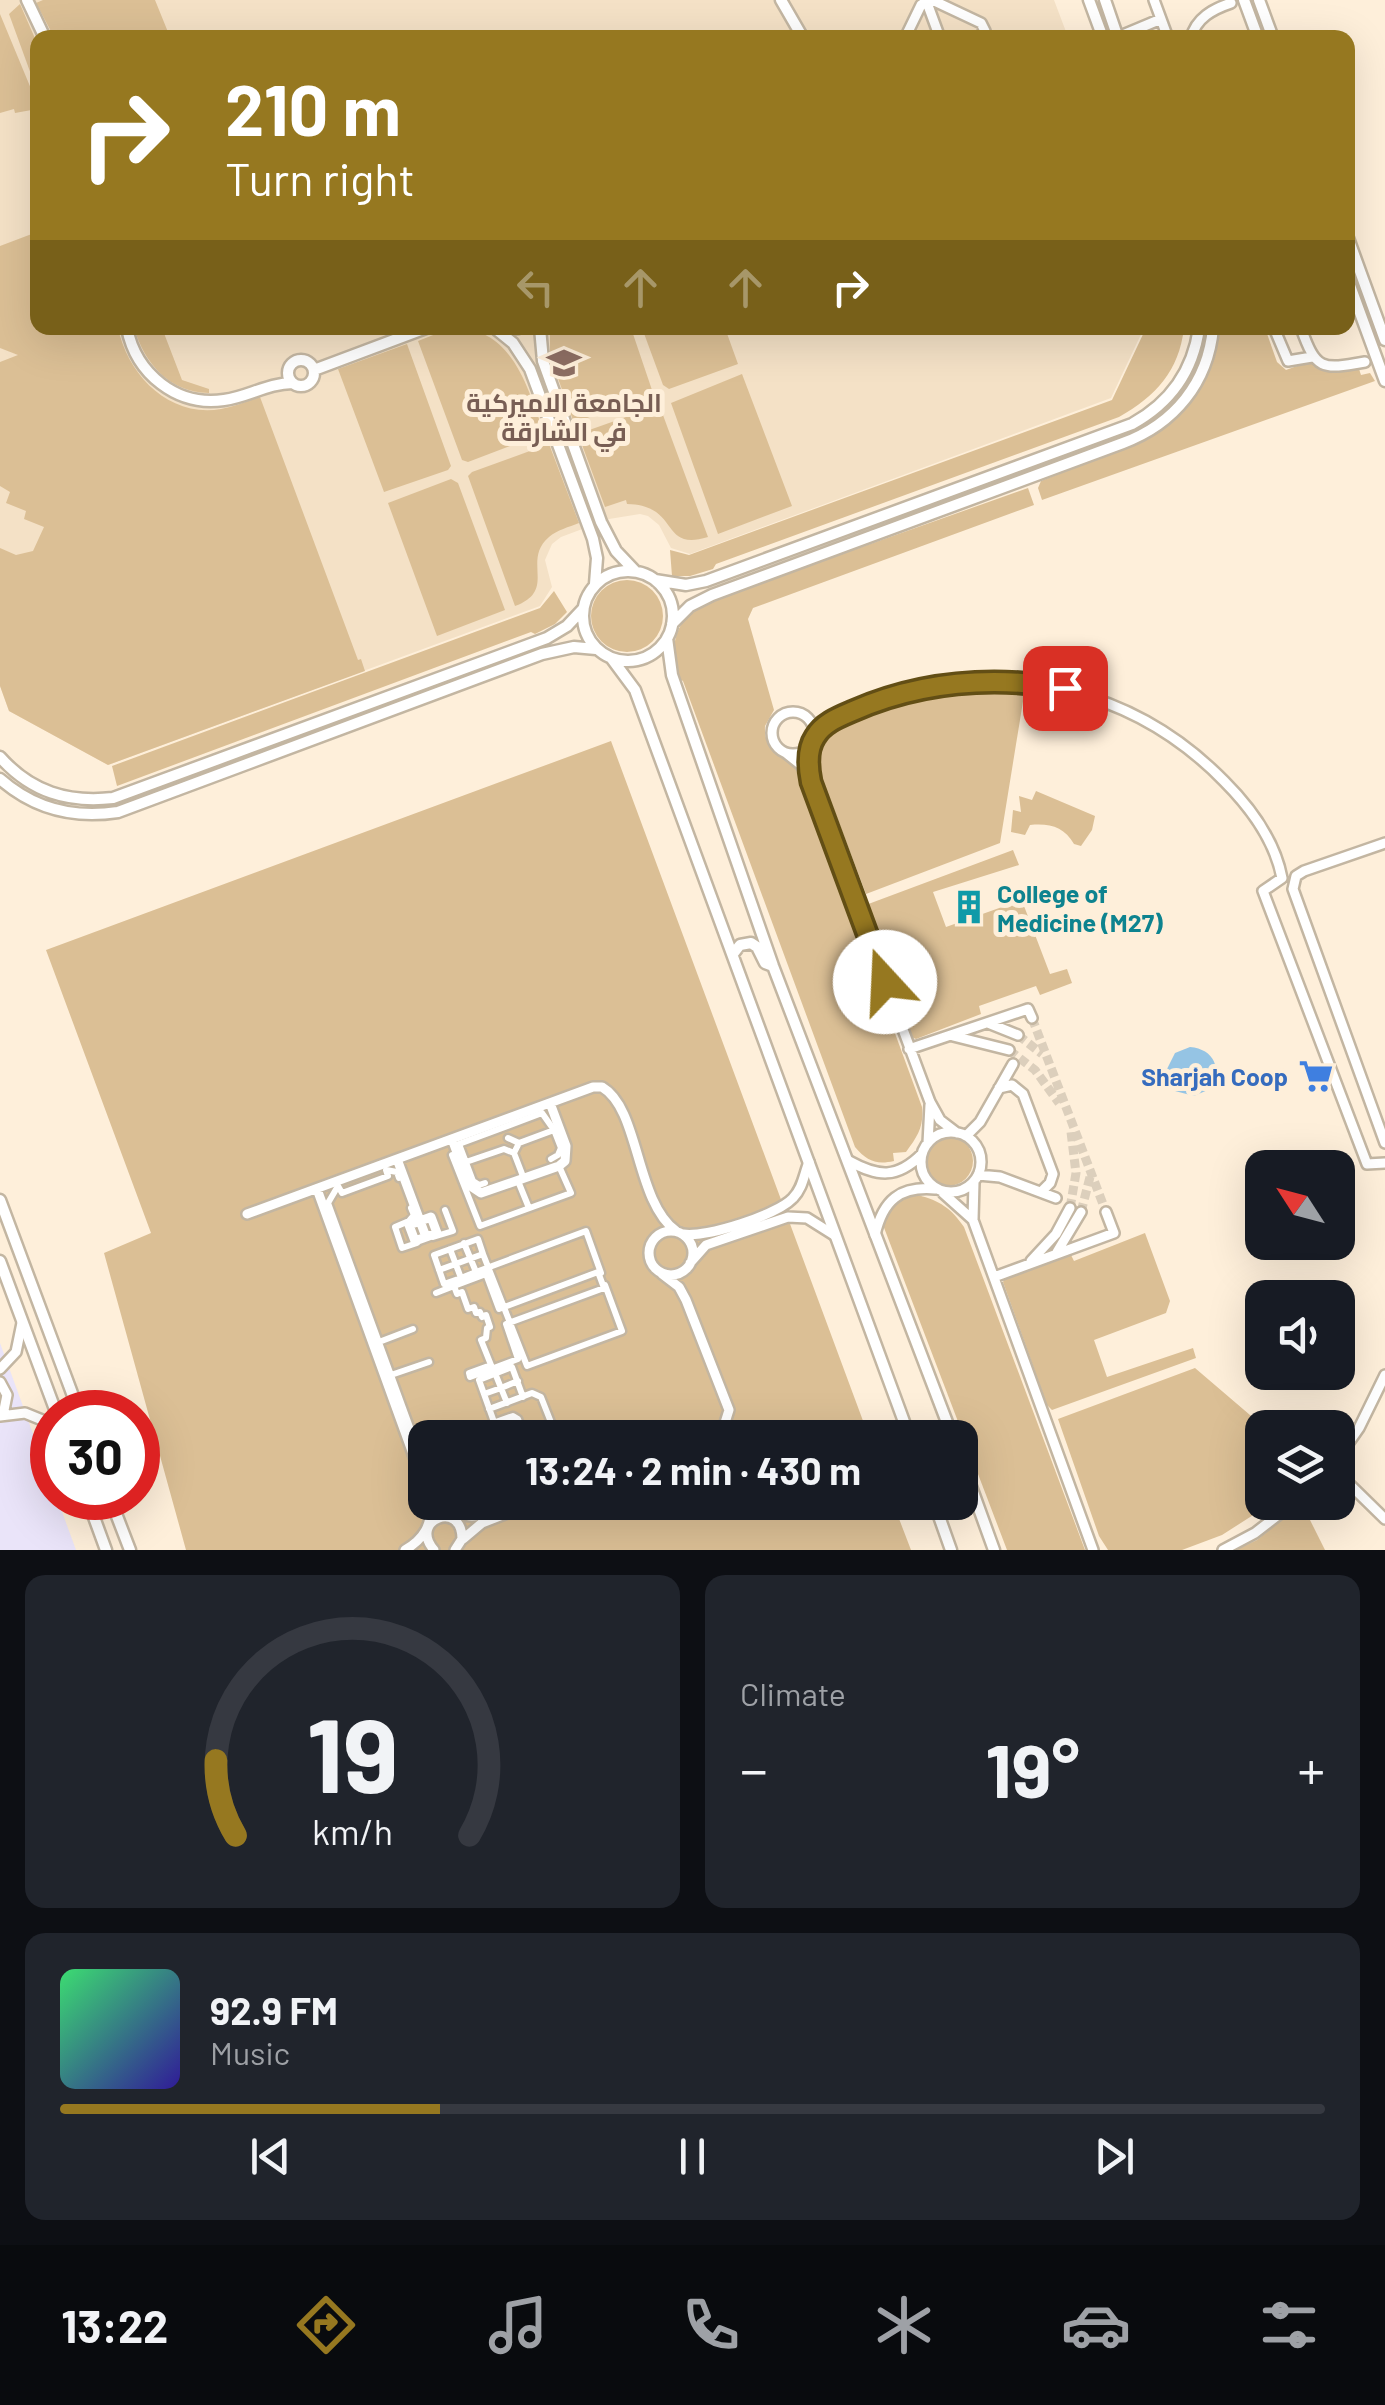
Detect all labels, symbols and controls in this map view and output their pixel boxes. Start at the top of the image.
text: 210 m [225,66,401,150]
icon: right [60,70,190,200]
text: Turn right [225,151,415,205]
icon: left [508,260,563,315]
icon: ahead [613,260,668,315]
icon: ahead [718,260,773,315]
icon: right [823,260,878,315]
school or university icon: الجامعة الاميركية في الشارقة [545,344,583,382]
place label: الجامعة الاميركية في الشارقة [466,387,662,452]
pin [1023,646,1108,731]
icon: arrive [1038,661,1093,716]
place label: College of Medicine (M27) [997,878,1163,937]
building icon: College of Medicine (M27) [950,888,988,926]
position arrow [833,930,937,1034]
supermarket icon: Sharjah Coop [1297,1057,1335,1095]
place label: Sharjah Coop [1141,1061,1288,1091]
north arrow [1245,1150,1355,1260]
map controls [1245,1150,1355,1520]
button: sound [1245,1280,1355,1390]
speed limit sign: 30 [30,1390,160,1520]
button: layers [1245,1410,1355,1520]
text: 13:24 · 2 min · 430 m [525,1447,861,1493]
text: Climate [740,1674,846,1712]
text: 19 [306,1689,399,1814]
text: 19° [985,1723,1080,1813]
text: − [740,1735,768,1801]
text: + [1297,1735,1325,1801]
text: km/h [312,1809,393,1852]
text: 92.9 FM [210,1987,338,2033]
text: Music [210,2033,290,2071]
icon: previous [243,2129,298,2184]
icon: pause [665,2129,720,2184]
icon: next [1087,2129,1142,2184]
icon: directions [291,2290,361,2360]
icon: music [483,2290,553,2360]
icon: phone [676,2290,746,2360]
icon: climate [869,2290,939,2360]
icon: car [1061,2290,1131,2360]
icon: filters [1254,2290,1324,2360]
text: 13:22 [61,2298,168,2352]

